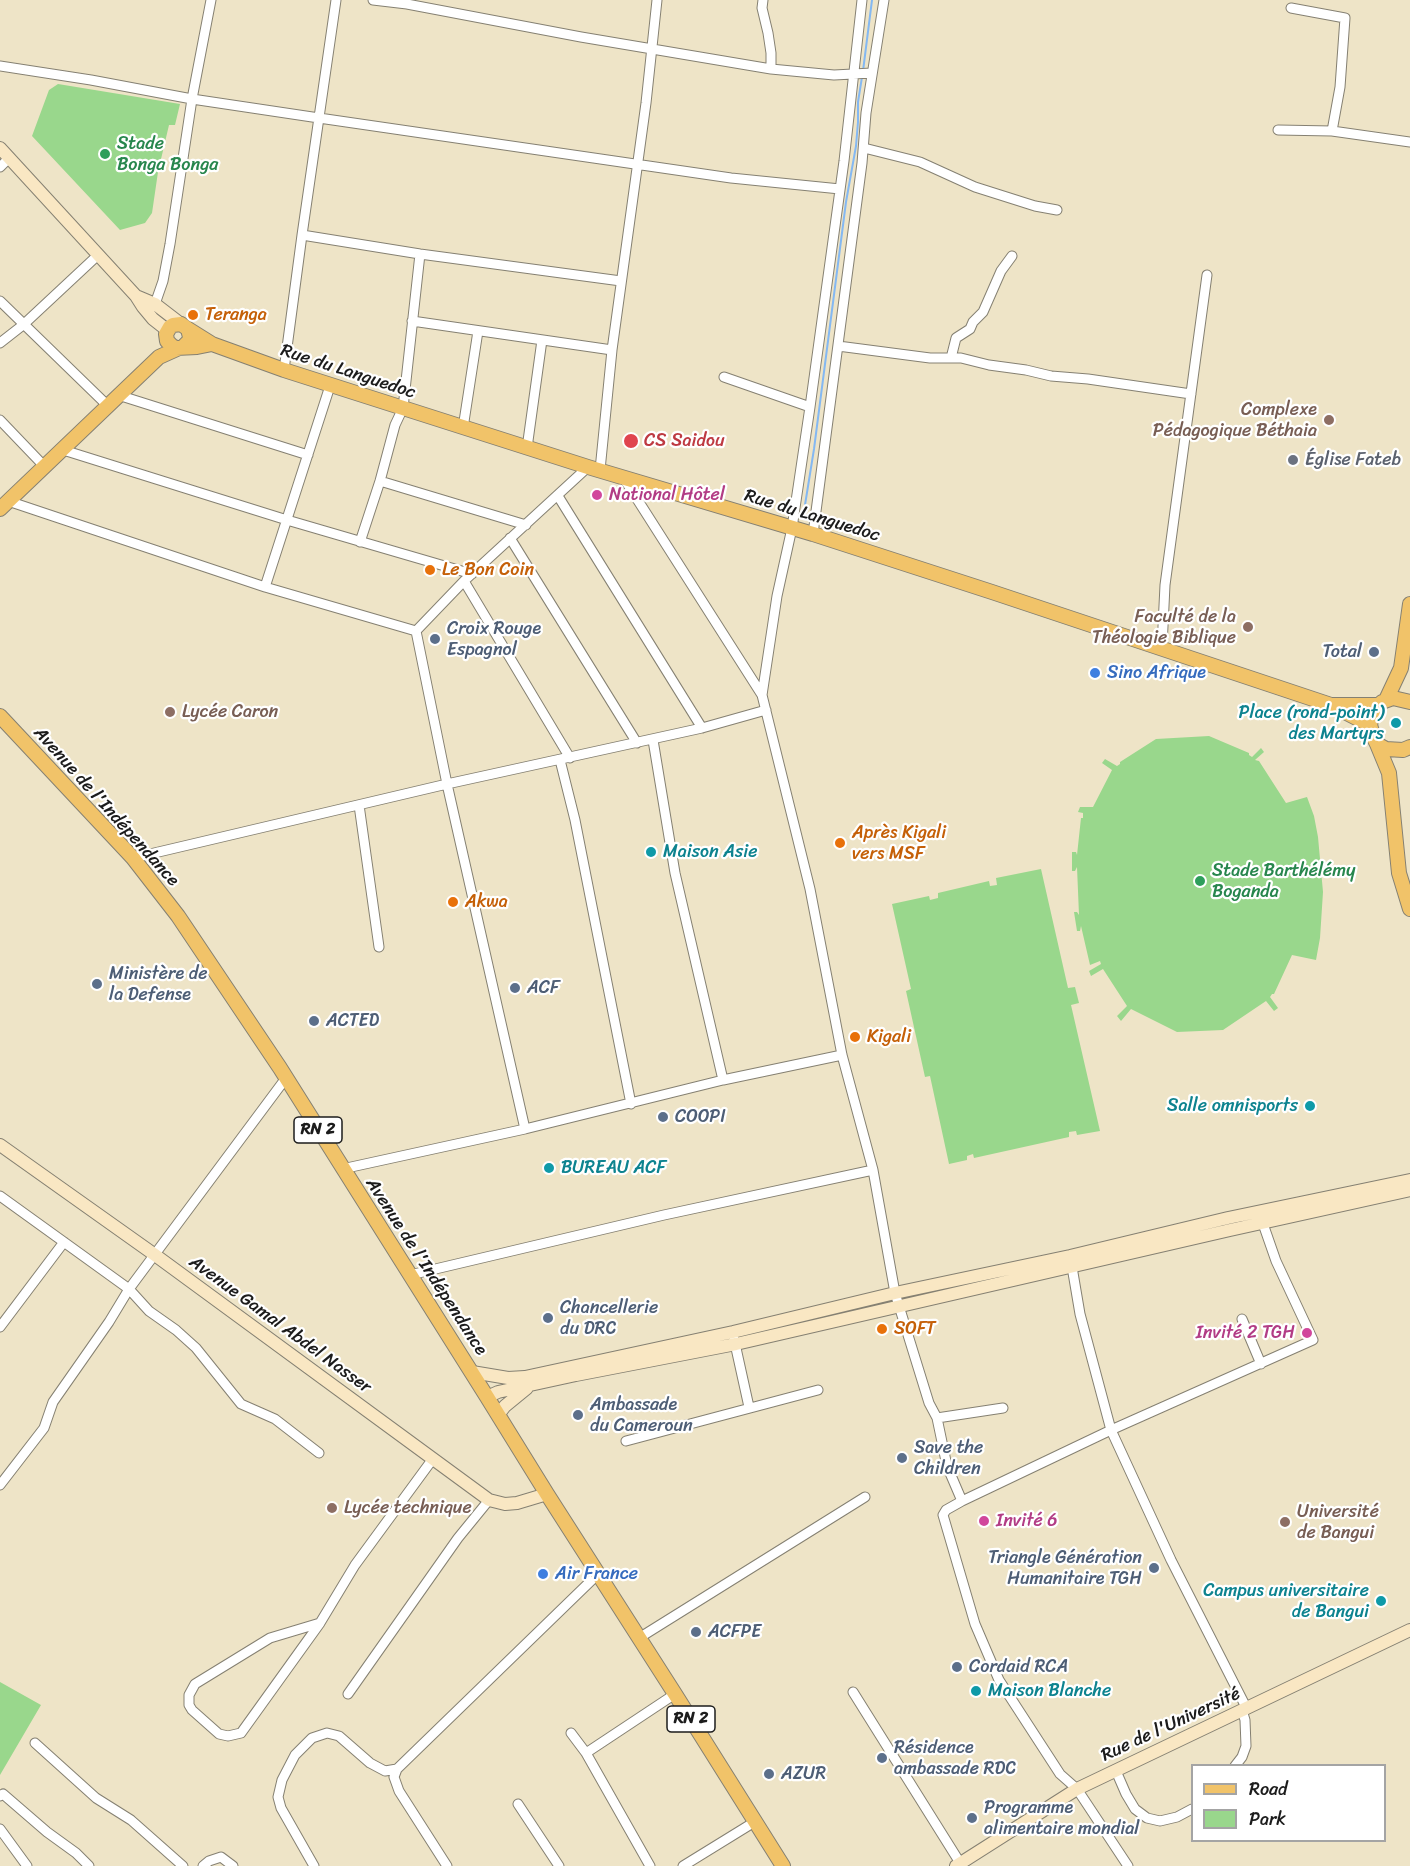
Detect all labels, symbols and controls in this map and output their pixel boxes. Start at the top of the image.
place label: Stade Bonga Bonga [117,133,218,176]
marker: Stade Bonga Bonga [98,147,112,161]
place label: Teranga [205,304,267,326]
marker: Teranga [186,308,200,322]
street label: Rue du Languedoc [278,340,418,404]
place label: Complexe Pédagogique Béthaia [1153,399,1317,442]
marker: Complexe Pédagogique Béthaia [1322,413,1336,427]
place label: CS Saidou [644,430,725,452]
marker: CS Saidou [622,432,640,450]
place label: Église Fateb [1305,449,1401,471]
marker: Église Fateb [1286,453,1300,467]
place label: National Hôtel [609,484,725,506]
street label: Rue du Languedoc [742,485,882,547]
marker: National Hôtel [590,488,604,502]
place label: Le Bon Coin [442,559,534,581]
marker: Le Bon Coin [423,563,437,577]
place label: Faculté de la Théologie Biblique [1092,606,1236,648]
place label: Croix Rouge Espagnol [447,618,541,660]
marker: Faculté de la Théologie Biblique [1241,620,1255,634]
marker: Croix Rouge Espagnol [428,632,442,646]
place label: Total [1322,641,1362,663]
marker: Total [1367,645,1381,659]
place label: Sino Afrique [1107,662,1206,684]
marker: Sino Afrique [1088,666,1102,680]
place label: Lycée Caron [182,701,278,723]
place label: Place (rond-point) des Martyrs [1239,702,1384,744]
marker: Lycée Caron [163,705,177,719]
marker: Place (rond-point) des Martyrs [1389,716,1403,730]
street label: Avenue de l'Indépendance [29,723,183,891]
place label: Après Kigali vers MSF [852,822,946,864]
marker: Après Kigali vers MSF [833,836,847,850]
place label: Maison Asie [663,841,758,863]
marker: Maison Asie [644,845,658,859]
place label: Stade Barthélémy Boganda [1212,860,1355,902]
marker: Stade Barthélémy Boganda [1193,874,1207,888]
place label: Akwa [465,891,508,913]
marker: Akwa [446,895,460,909]
place label: Ministère de la Defense [109,963,208,1006]
marker: Ministère de la Defense [90,977,104,991]
place label: ACF [527,977,560,999]
marker: ACF [508,981,522,995]
place label: ACTED [326,1010,379,1032]
marker: ACTED [307,1014,321,1028]
place label: Kigali [867,1026,911,1048]
marker: Kigali [848,1030,862,1044]
place label: Salle omnisports [1167,1095,1298,1117]
marker: Salle omnisports [1303,1099,1317,1113]
place label: COOPI [675,1106,726,1128]
marker: COOPI [656,1110,670,1124]
road number: RN 2 [294,1117,342,1143]
place label: BUREAU ACF [561,1157,666,1179]
marker: BUREAU ACF [542,1161,556,1175]
street label: Avenue de l'Indépendance [360,1174,492,1360]
street label: Avenue Gamal Abdel Nasser [185,1252,375,1398]
place label: Chancellerie du DRC [560,1297,658,1340]
marker: Chancellerie du DRC [541,1311,555,1325]
place label: SOFT [894,1318,936,1340]
marker: SOFT [875,1322,889,1336]
place label: Invité 2 TGH [1196,1322,1295,1344]
marker: Invité 2 TGH [1300,1326,1314,1340]
place label: Ambassade du Cameroun [590,1394,693,1436]
marker: Ambassade du Cameroun [571,1408,585,1422]
place label: Save the Children [914,1437,983,1480]
marker: Save the Children [895,1451,909,1465]
place label: Lycée technique [344,1497,472,1519]
marker: Lycée technique [325,1501,339,1515]
place label: Université de Bangui [1297,1501,1379,1544]
place label: Invité 6 [996,1510,1058,1532]
marker: Invité 6 [977,1514,991,1528]
marker: Université de Bangui [1278,1515,1292,1529]
place label: Triangle Génération Humanitaire TGH [988,1547,1142,1590]
marker: Triangle Génération Humanitaire TGH [1147,1561,1161,1575]
place label: Air France [555,1563,638,1585]
marker: Air France [536,1567,550,1581]
place label: Campus universitaire de Bangui [1203,1580,1369,1622]
marker: Campus universitaire de Bangui [1374,1594,1388,1608]
place label: ACFPE [708,1621,761,1643]
marker: ACFPE [689,1625,703,1639]
place label: Cordaid RCA [969,1656,1068,1678]
marker: Cordaid RCA [950,1660,964,1674]
place label: Maison Blanche [988,1680,1111,1702]
street label: Rue de l'Université [1098,1683,1244,1767]
marker: Maison Blanche [969,1684,983,1698]
road number: RN 2 [667,1706,715,1732]
place label: Résidence ambassade RDC [894,1737,1016,1780]
marker: Résidence ambassade RDC [875,1751,889,1765]
place label: AZUR [781,1763,826,1785]
legend [1191,1764,1386,1842]
marker: AZUR [762,1767,776,1781]
text: Road [1249,1773,1288,1805]
place label: Programme alimentaire mondial [984,1797,1139,1840]
text: Park [1249,1803,1286,1835]
marker: Programme alimentaire mondial [965,1811,979,1825]

